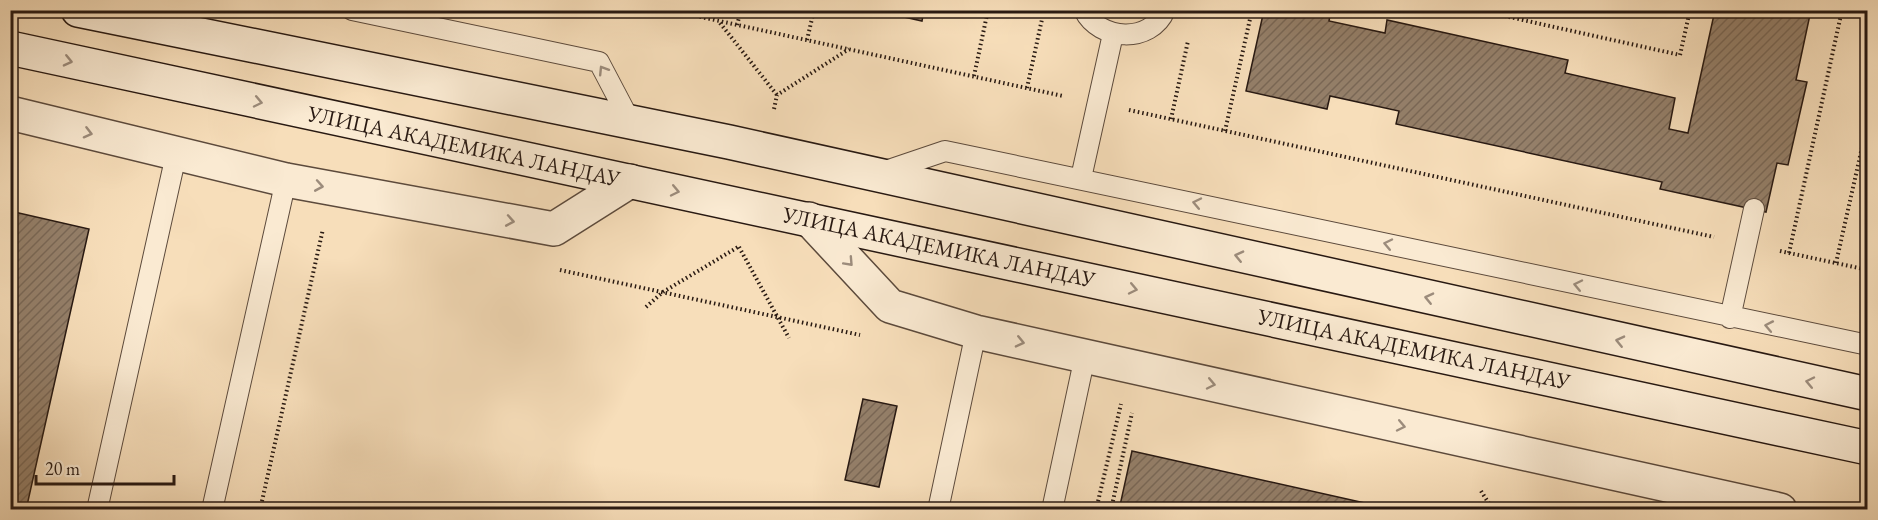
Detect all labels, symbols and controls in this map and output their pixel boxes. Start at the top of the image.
one-way arrow [62,54,72,67]
one-way arrow [599,66,610,77]
one-way arrow [253,95,263,108]
street label: УЛИЦА АКАДЕМИКА ЛАНДАУ [304,98,623,193]
one-way arrow [82,125,92,138]
one-way arrow [313,179,323,192]
one-way arrow [670,183,680,196]
one-way arrow [1192,197,1202,210]
street label: УЛИЦА АКАДЕМИКА ЛАНДАУ [779,199,1098,294]
one-way arrow [505,214,515,227]
one-way arrow [1383,238,1393,251]
one-way arrow [1234,250,1244,263]
one-way arrow [842,256,853,266]
one-way arrow [1573,279,1583,292]
one-way arrow [1127,281,1137,294]
one-way arrow [1425,293,1435,306]
street label: УЛИЦА АКАДЕМИКА ЛАНДАУ [1254,301,1573,396]
one-way arrow [1764,320,1774,333]
one-way arrow [1015,334,1025,347]
one-way arrow [1615,335,1625,348]
one-way arrow [1205,376,1215,389]
one-way arrow [1805,376,1815,389]
one-way arrow [1396,419,1406,432]
scale bar [36,448,174,486]
text: 20 m [45,457,80,480]

